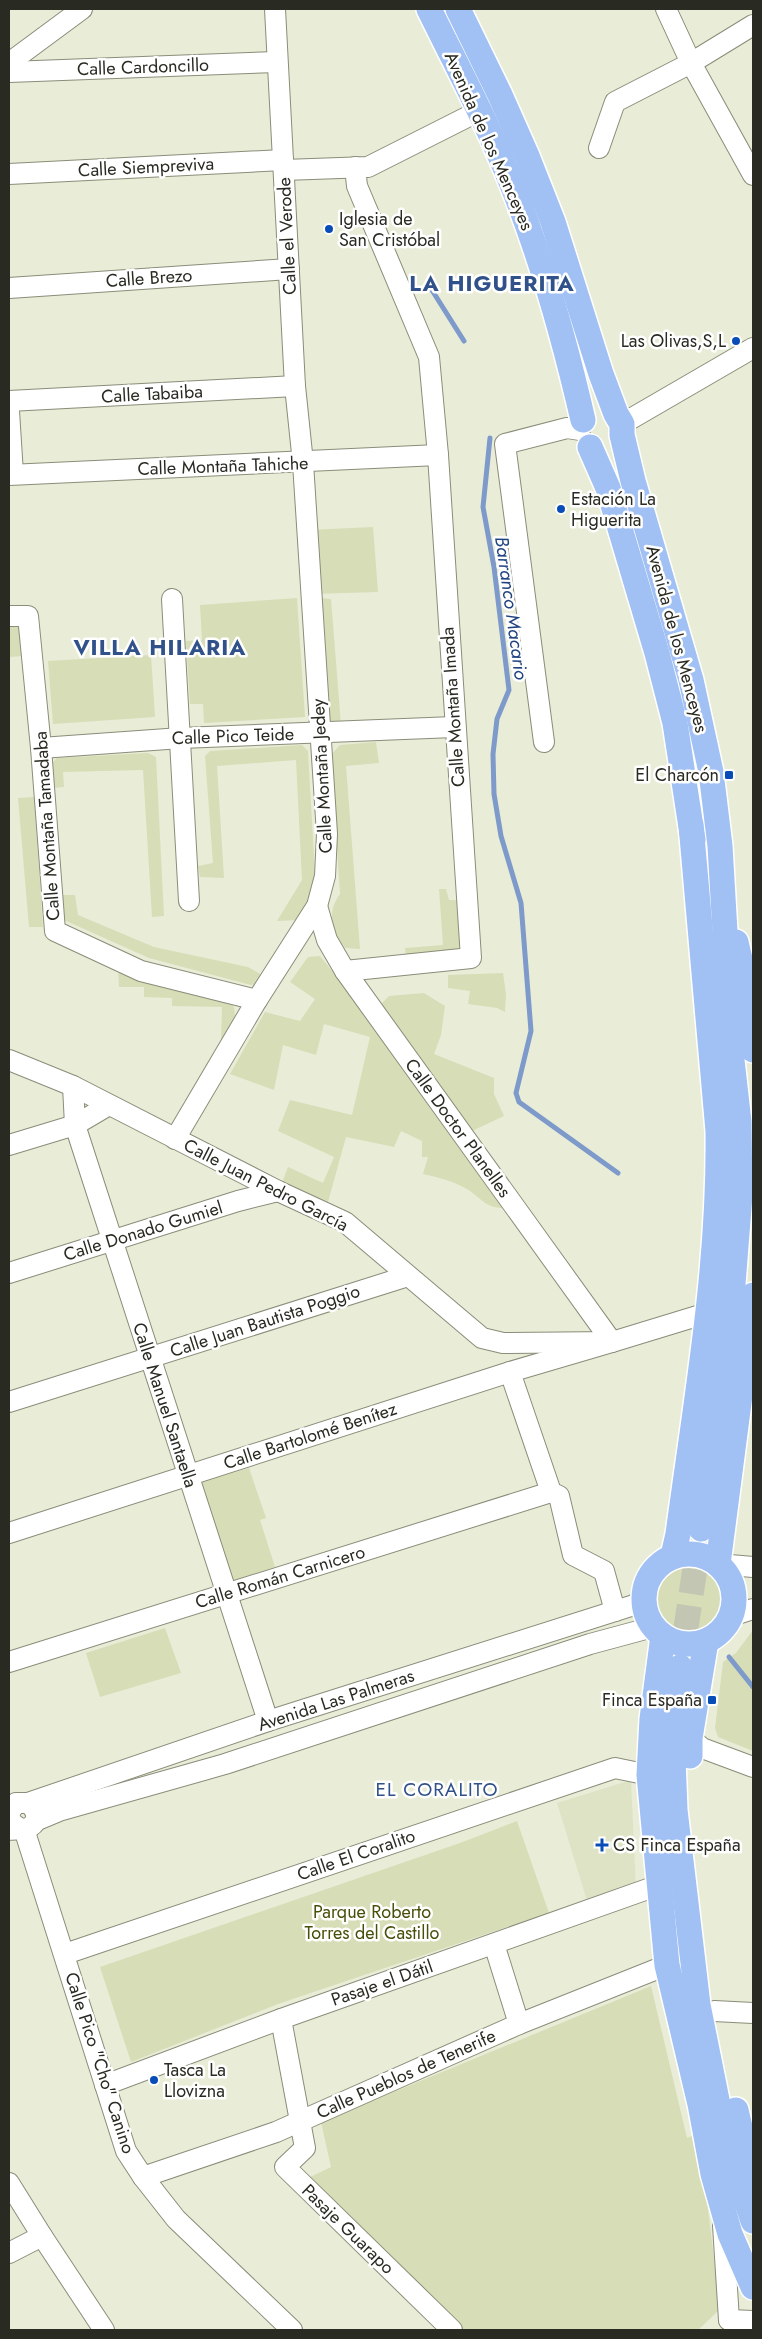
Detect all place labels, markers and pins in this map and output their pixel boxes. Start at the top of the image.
place label: Iglesia de San Cristóbal [339,206,440,253]
marker: Iglesia de San Cristóbal [323,223,335,235]
place label: Las Olivas,S,L [621,328,726,354]
marker: Las Olivas,S,L [730,335,742,347]
place label: Estación La Higuerita [571,486,656,533]
marker: Estación La Higuerita [555,503,567,515]
place label: El Charcón [635,762,719,788]
marker: El Charcón [723,769,735,781]
place label: Finca España [602,1687,702,1713]
marker: Finca España [706,1694,718,1706]
place label: CS Finca España [613,1832,741,1858]
marker: CS Finca España [595,1838,609,1852]
place label: Tasca La Llovizna [164,2057,226,2104]
marker: Tasca La Llovizna [148,2074,160,2086]

